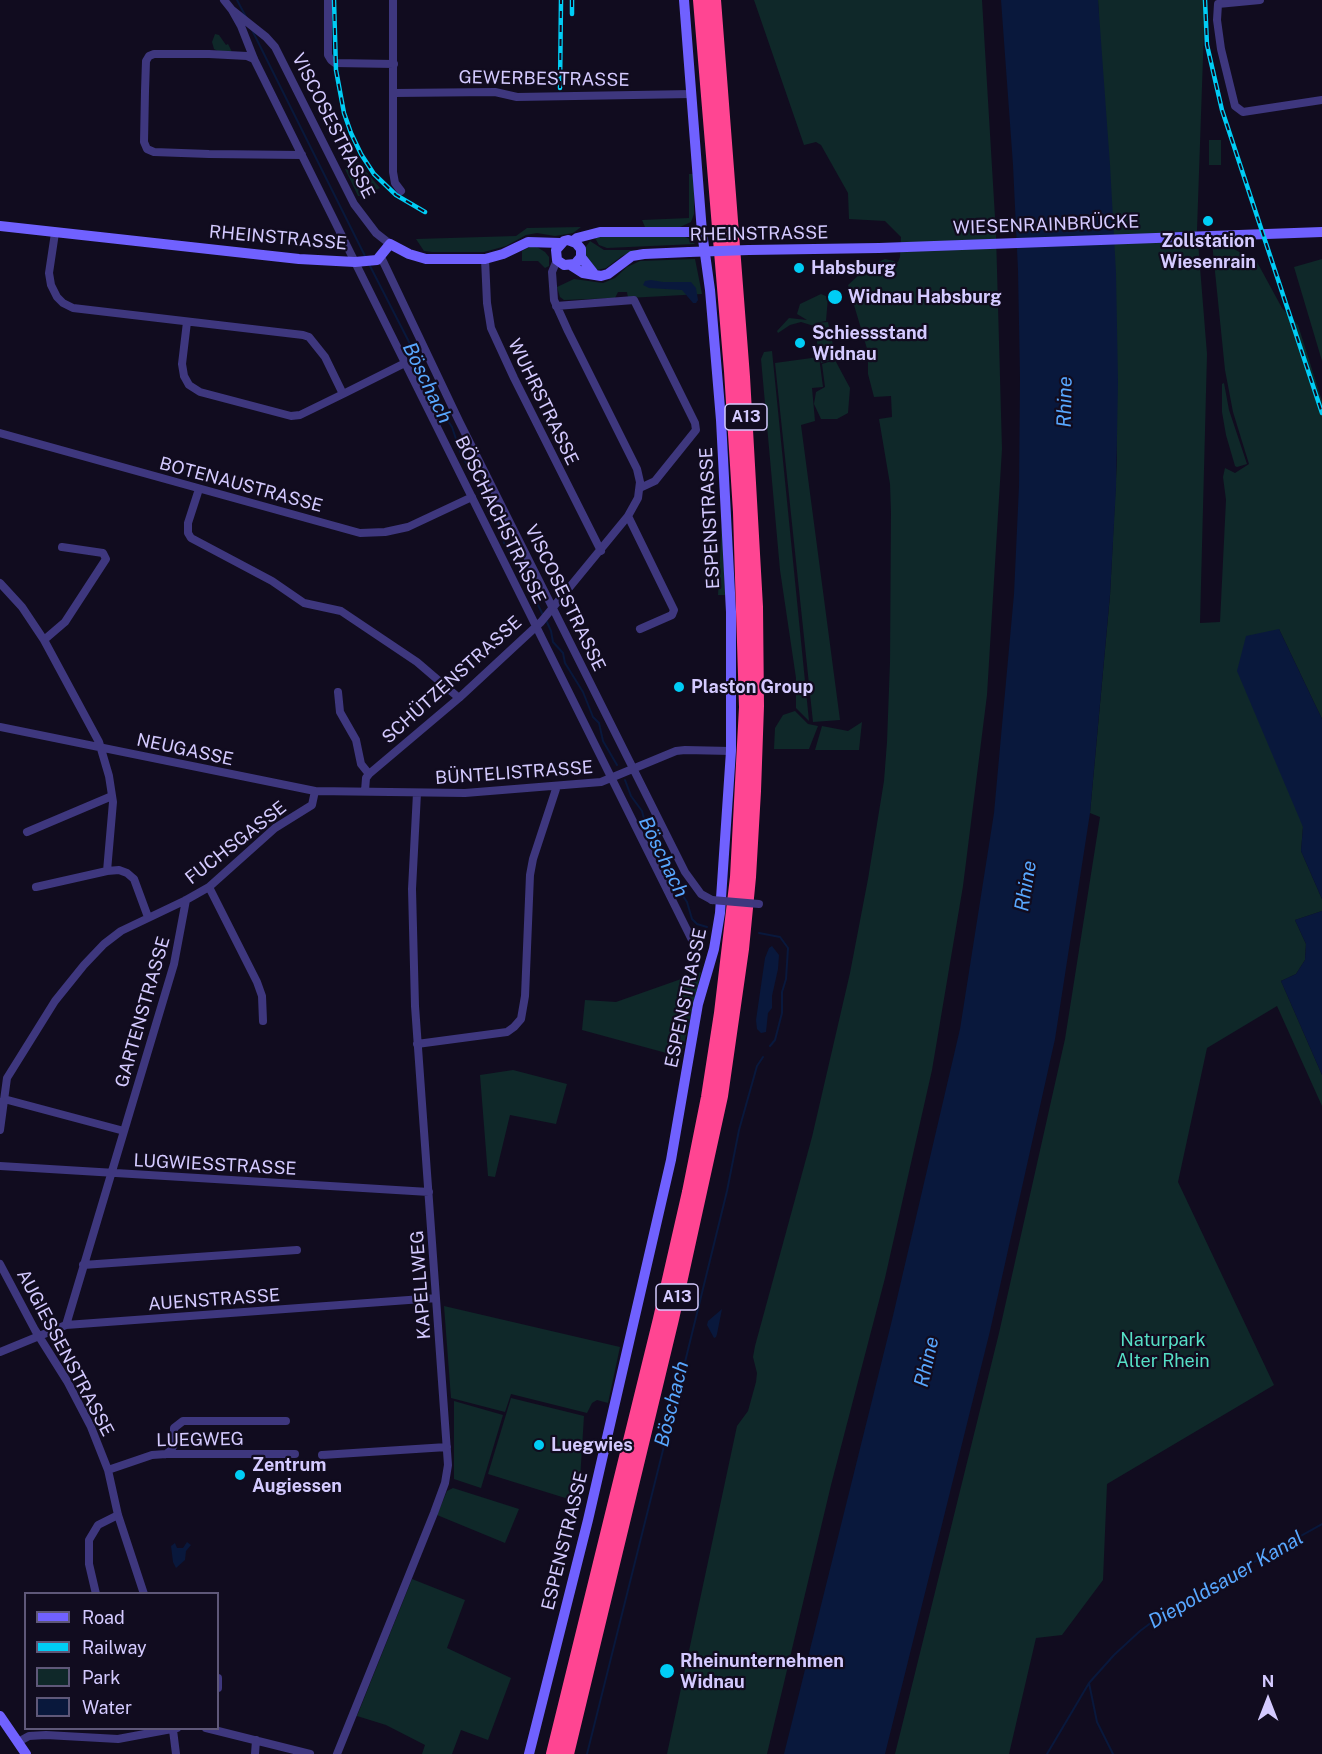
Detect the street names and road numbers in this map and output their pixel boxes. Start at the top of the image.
street label: VISCOSESTRASSE [287,50,379,202]
street label: GEWERBESTRASSE [458,67,630,91]
street label: WIESENRAINBRÜCKE [952,211,1140,239]
street label: RHEINSTRASSE [208,221,348,255]
street label: RHEINSTRASSE [690,222,828,246]
street label: WUHRSTRASSE [503,335,583,469]
road number: A13 [725,404,767,430]
street label: BÖSCHACHSTRASSE [450,433,550,607]
street label: ESPENSTRASSE [695,446,725,590]
street label: BOTENAUSTRASSE [157,453,325,517]
street label: VISCOSESTRASSE [520,521,610,675]
street label: SCHÜTZENSTRASSE [378,612,526,748]
street label: NEUGASSE [135,729,235,771]
street label: BÜNTELISTRASSE [434,757,594,789]
street label: FUCHSGASSE [181,797,291,889]
street label: ESPENSTRASSE [661,926,711,1070]
street label: GARTENSTRASSE [111,934,175,1090]
street label: LUGWIESSTRASSE [133,1150,297,1180]
street label: KAPELLWEG [406,1230,436,1340]
street label: AUGIESSENSTRASSE [12,1266,118,1440]
road number: A13 [656,1284,698,1310]
street label: AUENSTRASSE [147,1285,281,1315]
street label: LUEGWEG [156,1428,244,1452]
street label: ESPENSTRASSE [537,1469,593,1613]

